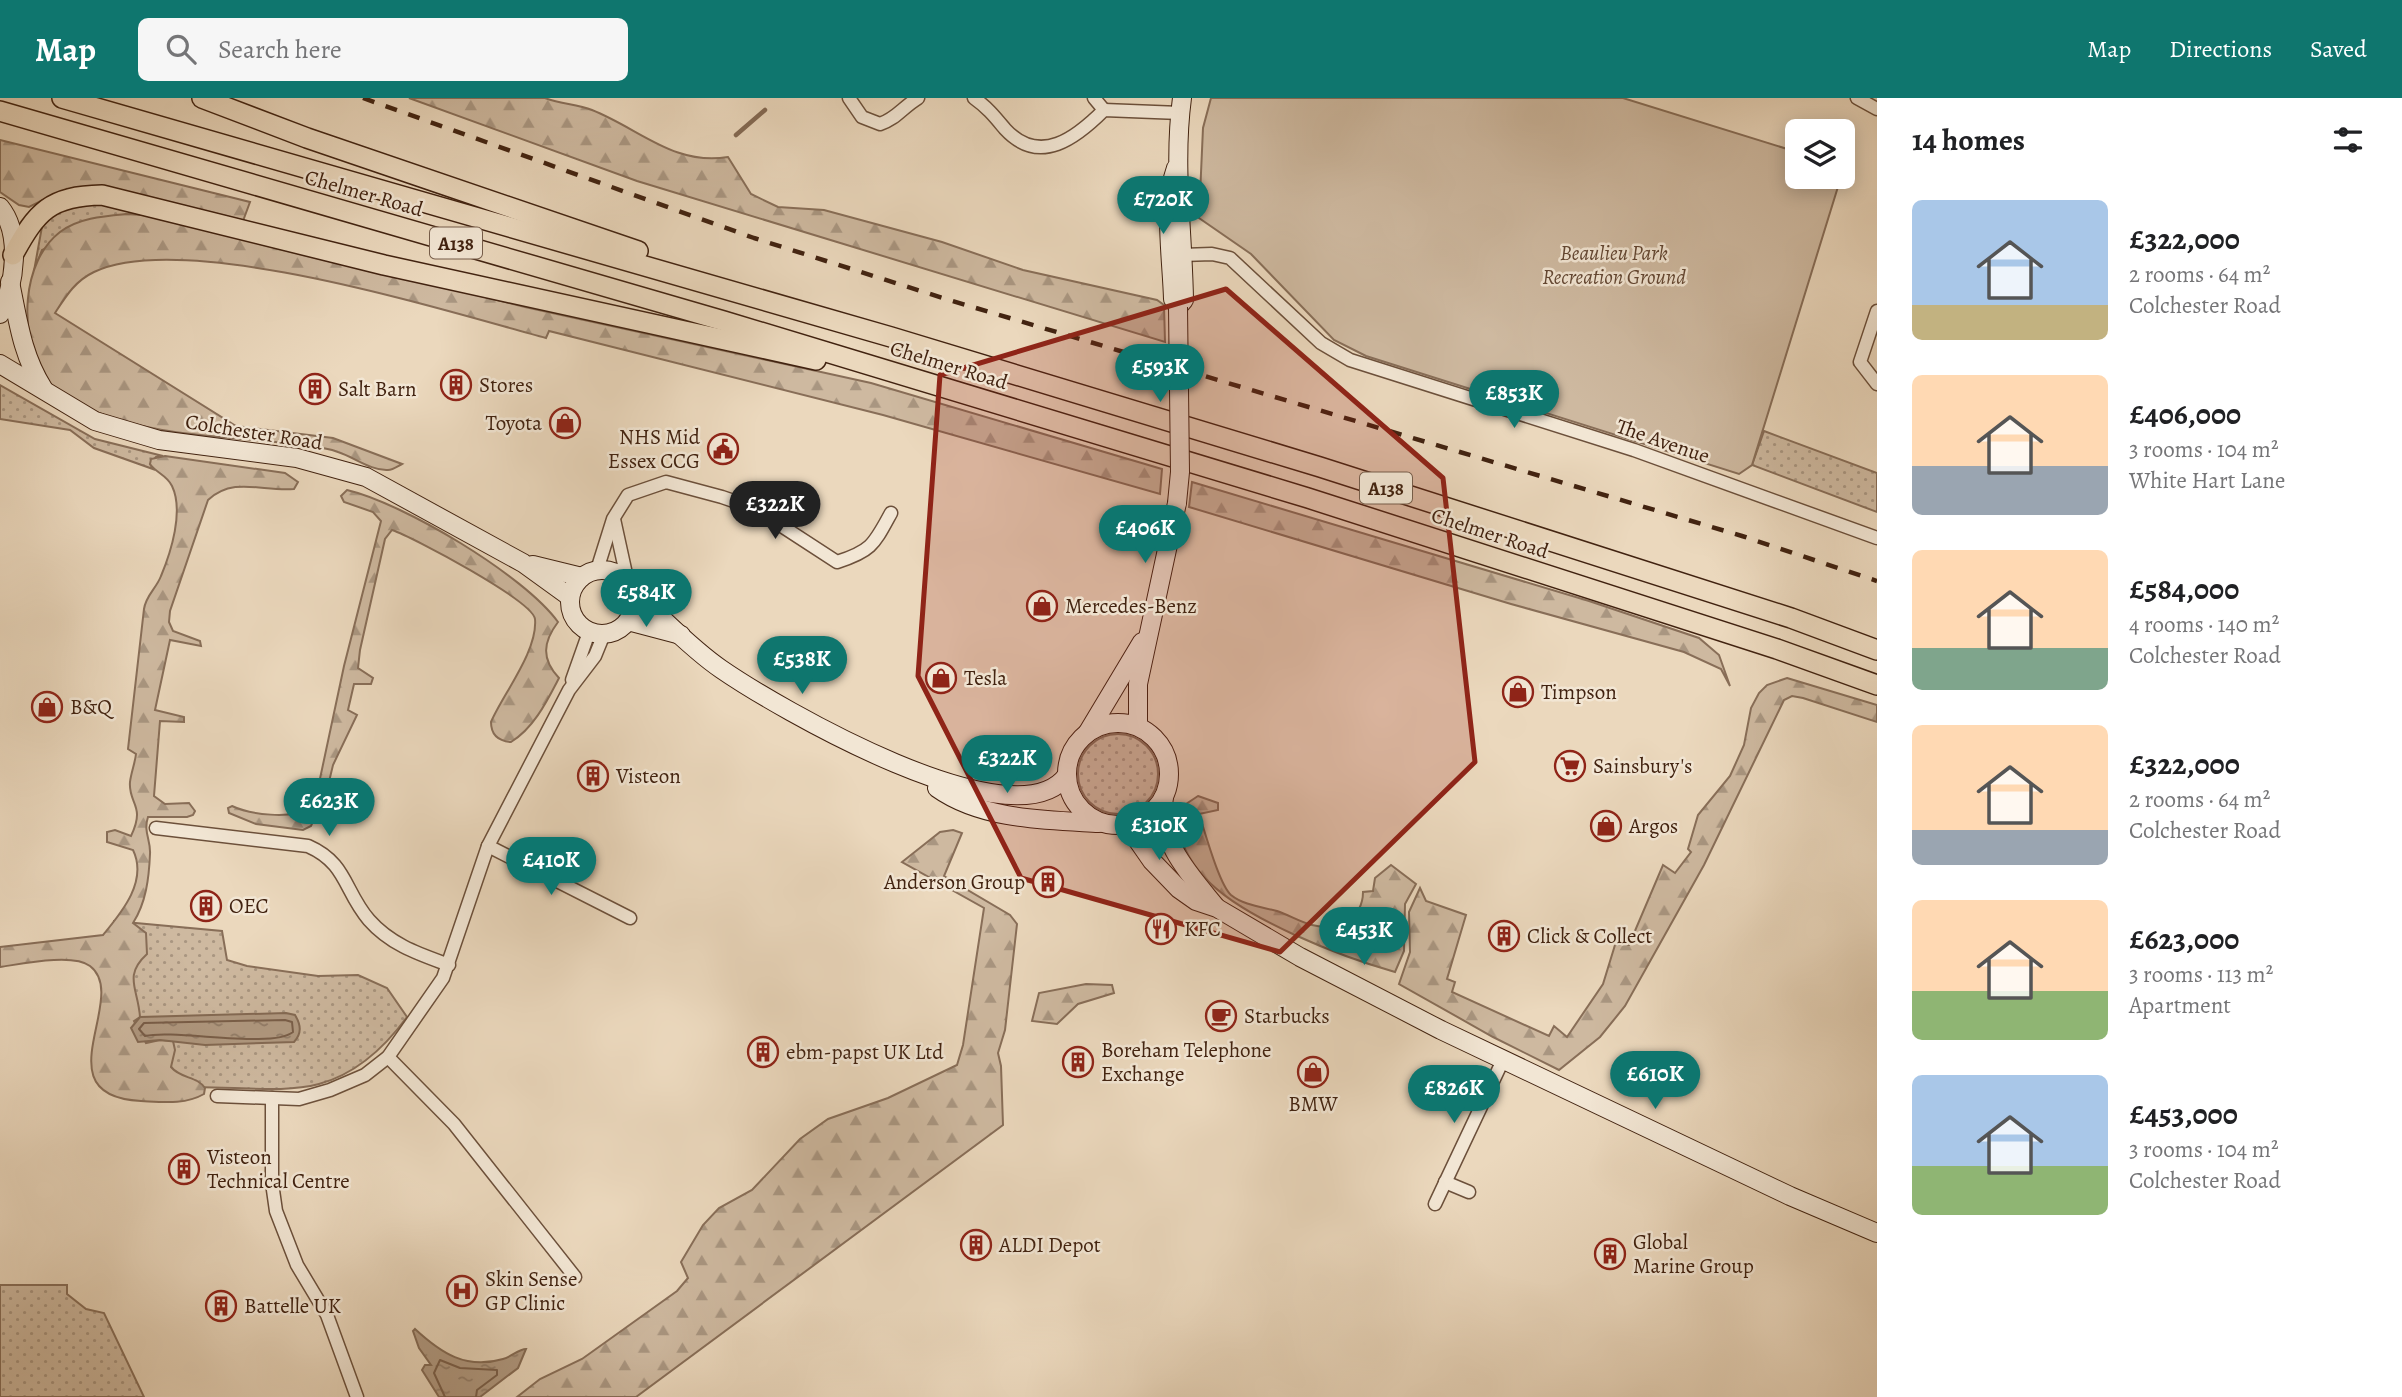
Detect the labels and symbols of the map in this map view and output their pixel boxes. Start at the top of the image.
street label: Chelmer Road [302,163,427,223]
pin: £720K [1114,176,1212,236]
road number: A138 [430,228,482,258]
park label: Beaulieu Park Recreation Ground [1542,239,1686,291]
street label: Chelmer Road [887,334,1012,396]
pin: £593K [1111,344,1209,404]
building icon: Stores [439,368,473,402]
pin: £853K [1465,370,1563,430]
place label: Stores [479,371,533,399]
building icon: Salt Barn [298,372,332,406]
place label: Salt Barn [338,375,417,403]
shop icon: Toyota [548,406,582,440]
street label: Colchester Road [183,407,325,457]
place label: Toyota [485,409,542,437]
street label: The Avenue [1613,412,1713,470]
place label: NHS Mid Essex CCG [608,423,701,475]
public building icon: NHS Mid Essex CCG [706,432,740,466]
road number: A138 [1360,472,1412,504]
pin: £322K [726,482,824,541]
street label: Chelmer Road [1428,501,1553,565]
pin: £406K [1096,505,1194,565]
pin: £584K [597,570,695,629]
shop icon: Mercedes-Benz [1025,589,1059,623]
place label: Mercedes-Benz [1065,592,1197,620]
pin: £538K [753,636,851,696]
shop icon: Tesla [924,661,958,695]
place label: Tesla [964,664,1007,692]
shop icon: Timpson [1501,675,1535,709]
place label: Timpson [1541,678,1617,706]
shop icon: B&Q [30,690,64,724]
place label: B&Q [70,693,114,721]
pin: £322K [958,736,1056,795]
supermarket icon: Sainsbury's [1553,749,1587,783]
place label: Sainsbury's [1593,752,1693,780]
building icon: Visteon [576,759,610,793]
place label: Visteon [615,762,681,790]
pin: £623K [280,778,378,838]
pin: £310K [1110,802,1208,862]
shop icon: Argos [1589,809,1623,843]
place label: Argos [1628,812,1678,840]
pin: £410K [502,838,600,897]
building icon: Anderson Group [1031,865,1065,899]
place label: Anderson Group [883,868,1025,896]
building icon: OEC [189,889,223,923]
place label: OEC [229,892,269,920]
pin: £453K [1315,908,1413,967]
restaurant icon: KFC [1144,912,1178,946]
place label: KFC [1184,915,1221,943]
building icon: Click & Collect [1487,919,1521,953]
place label: Click & Collect [1527,922,1652,950]
cafe icon: Starbucks [1204,999,1238,1033]
place label: Starbucks [1244,1002,1330,1030]
building icon: ebm-papst UK Ltd [746,1035,780,1069]
place label: Boreham Telephone Exchange [1101,1036,1271,1088]
place label: ebm-papst UK Ltd [786,1038,944,1066]
building icon: Boreham Telephone Exchange [1061,1045,1095,1079]
pin: £610K [1606,1052,1704,1111]
shop icon: BMW [1296,1055,1330,1089]
pin: £826K [1405,1066,1503,1125]
place label: BMW [1288,1090,1338,1118]
place label: Visteon Technical Centre [206,1143,350,1195]
building icon: Visteon Technical Centre [167,1152,201,1186]
building icon: ALDI Depot [959,1228,993,1262]
place label: Global Marine Group [1633,1228,1754,1280]
place label: ALDI Depot [998,1231,1101,1259]
building icon: Global Marine Group [1593,1237,1627,1271]
place label: Skin Sense GP Clinic [485,1265,577,1317]
hospital icon: Skin Sense GP Clinic [445,1274,479,1308]
building icon: Battelle UK [204,1289,238,1323]
place label: Battelle UK [244,1292,341,1320]

